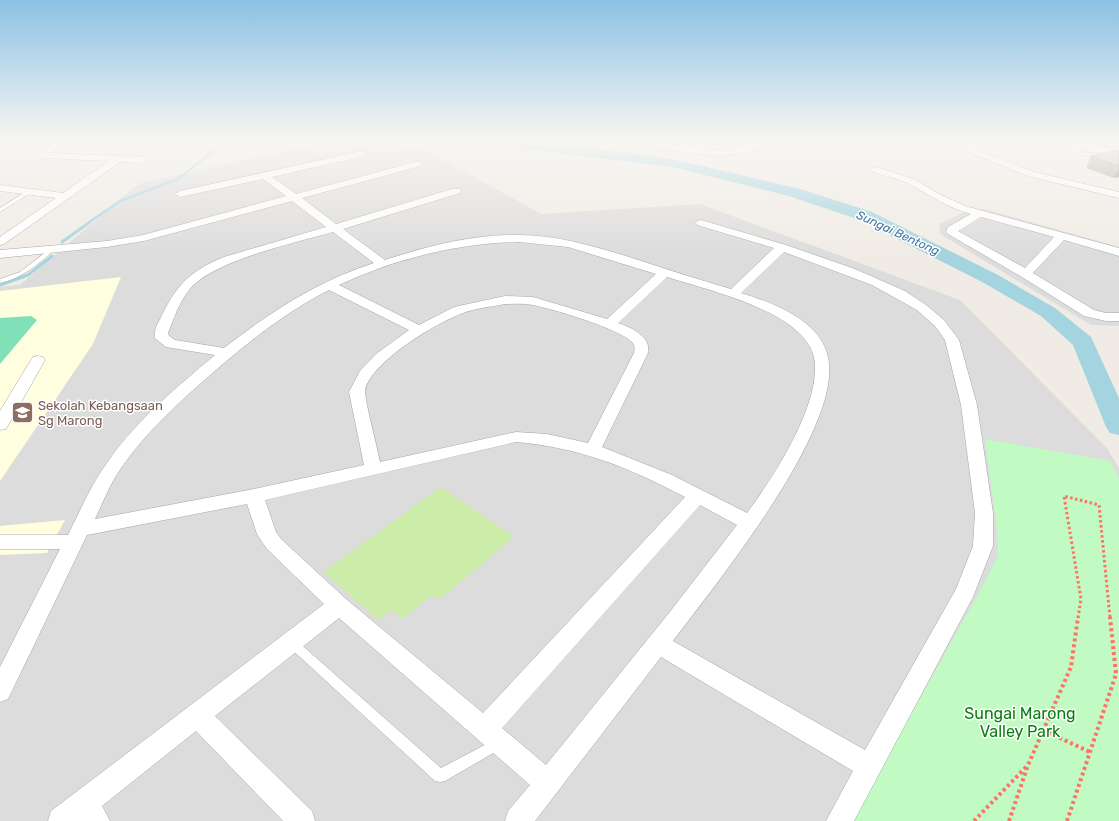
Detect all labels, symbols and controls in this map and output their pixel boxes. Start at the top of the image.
water label: Sungai Bentong [854,208,942,258]
place label: Sekolah Kebangsaan Sg Marong [38,398,163,429]
school or university icon: Sekolah Kebangsaan Sg Marong [10,399,36,425]
park label: Sungai Marong Valley Park [964,704,1076,741]

